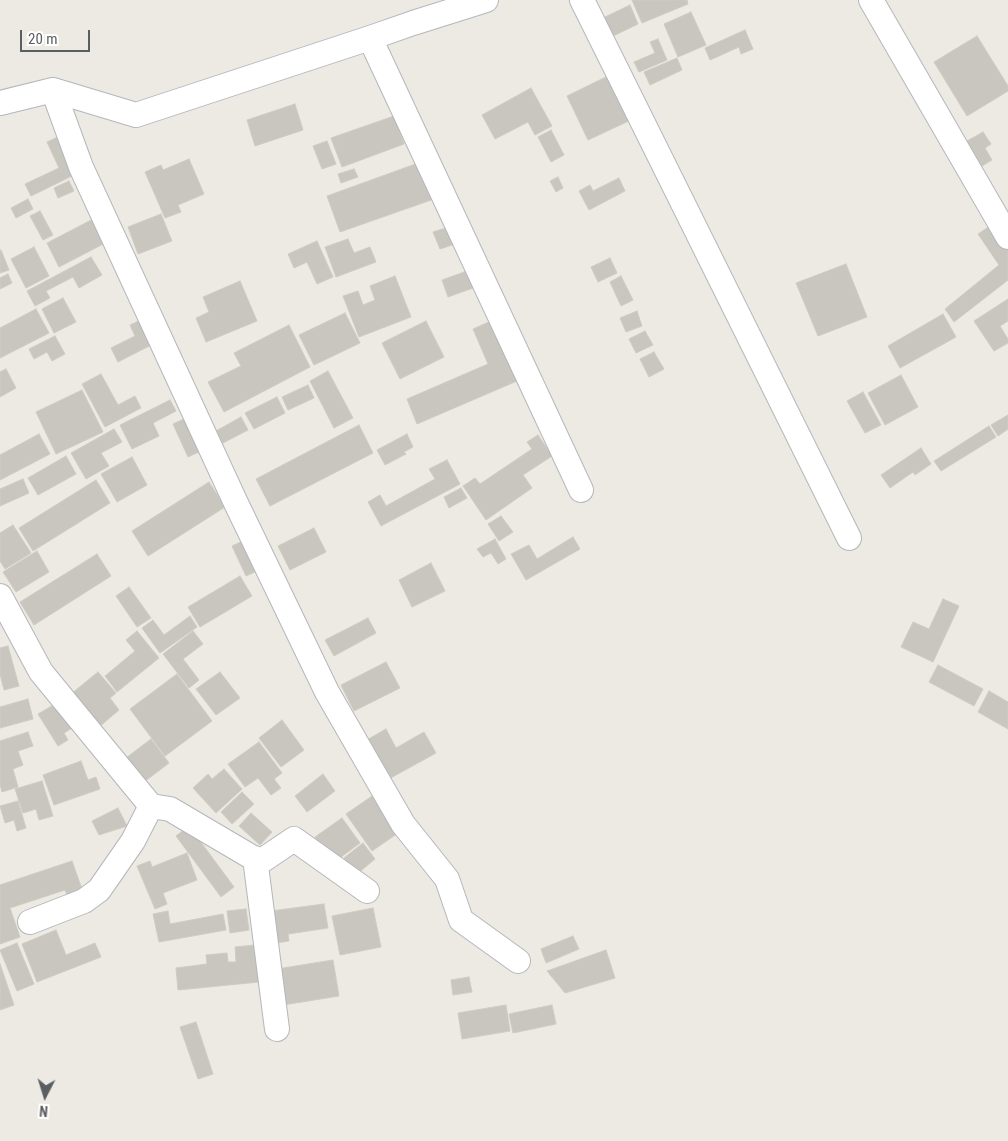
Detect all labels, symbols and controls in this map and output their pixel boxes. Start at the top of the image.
scale bar [22,20,92,52]
text: 20 m [28,30,58,48]
north arrow [20,1071,70,1121]
text: N [39,1103,49,1119]

